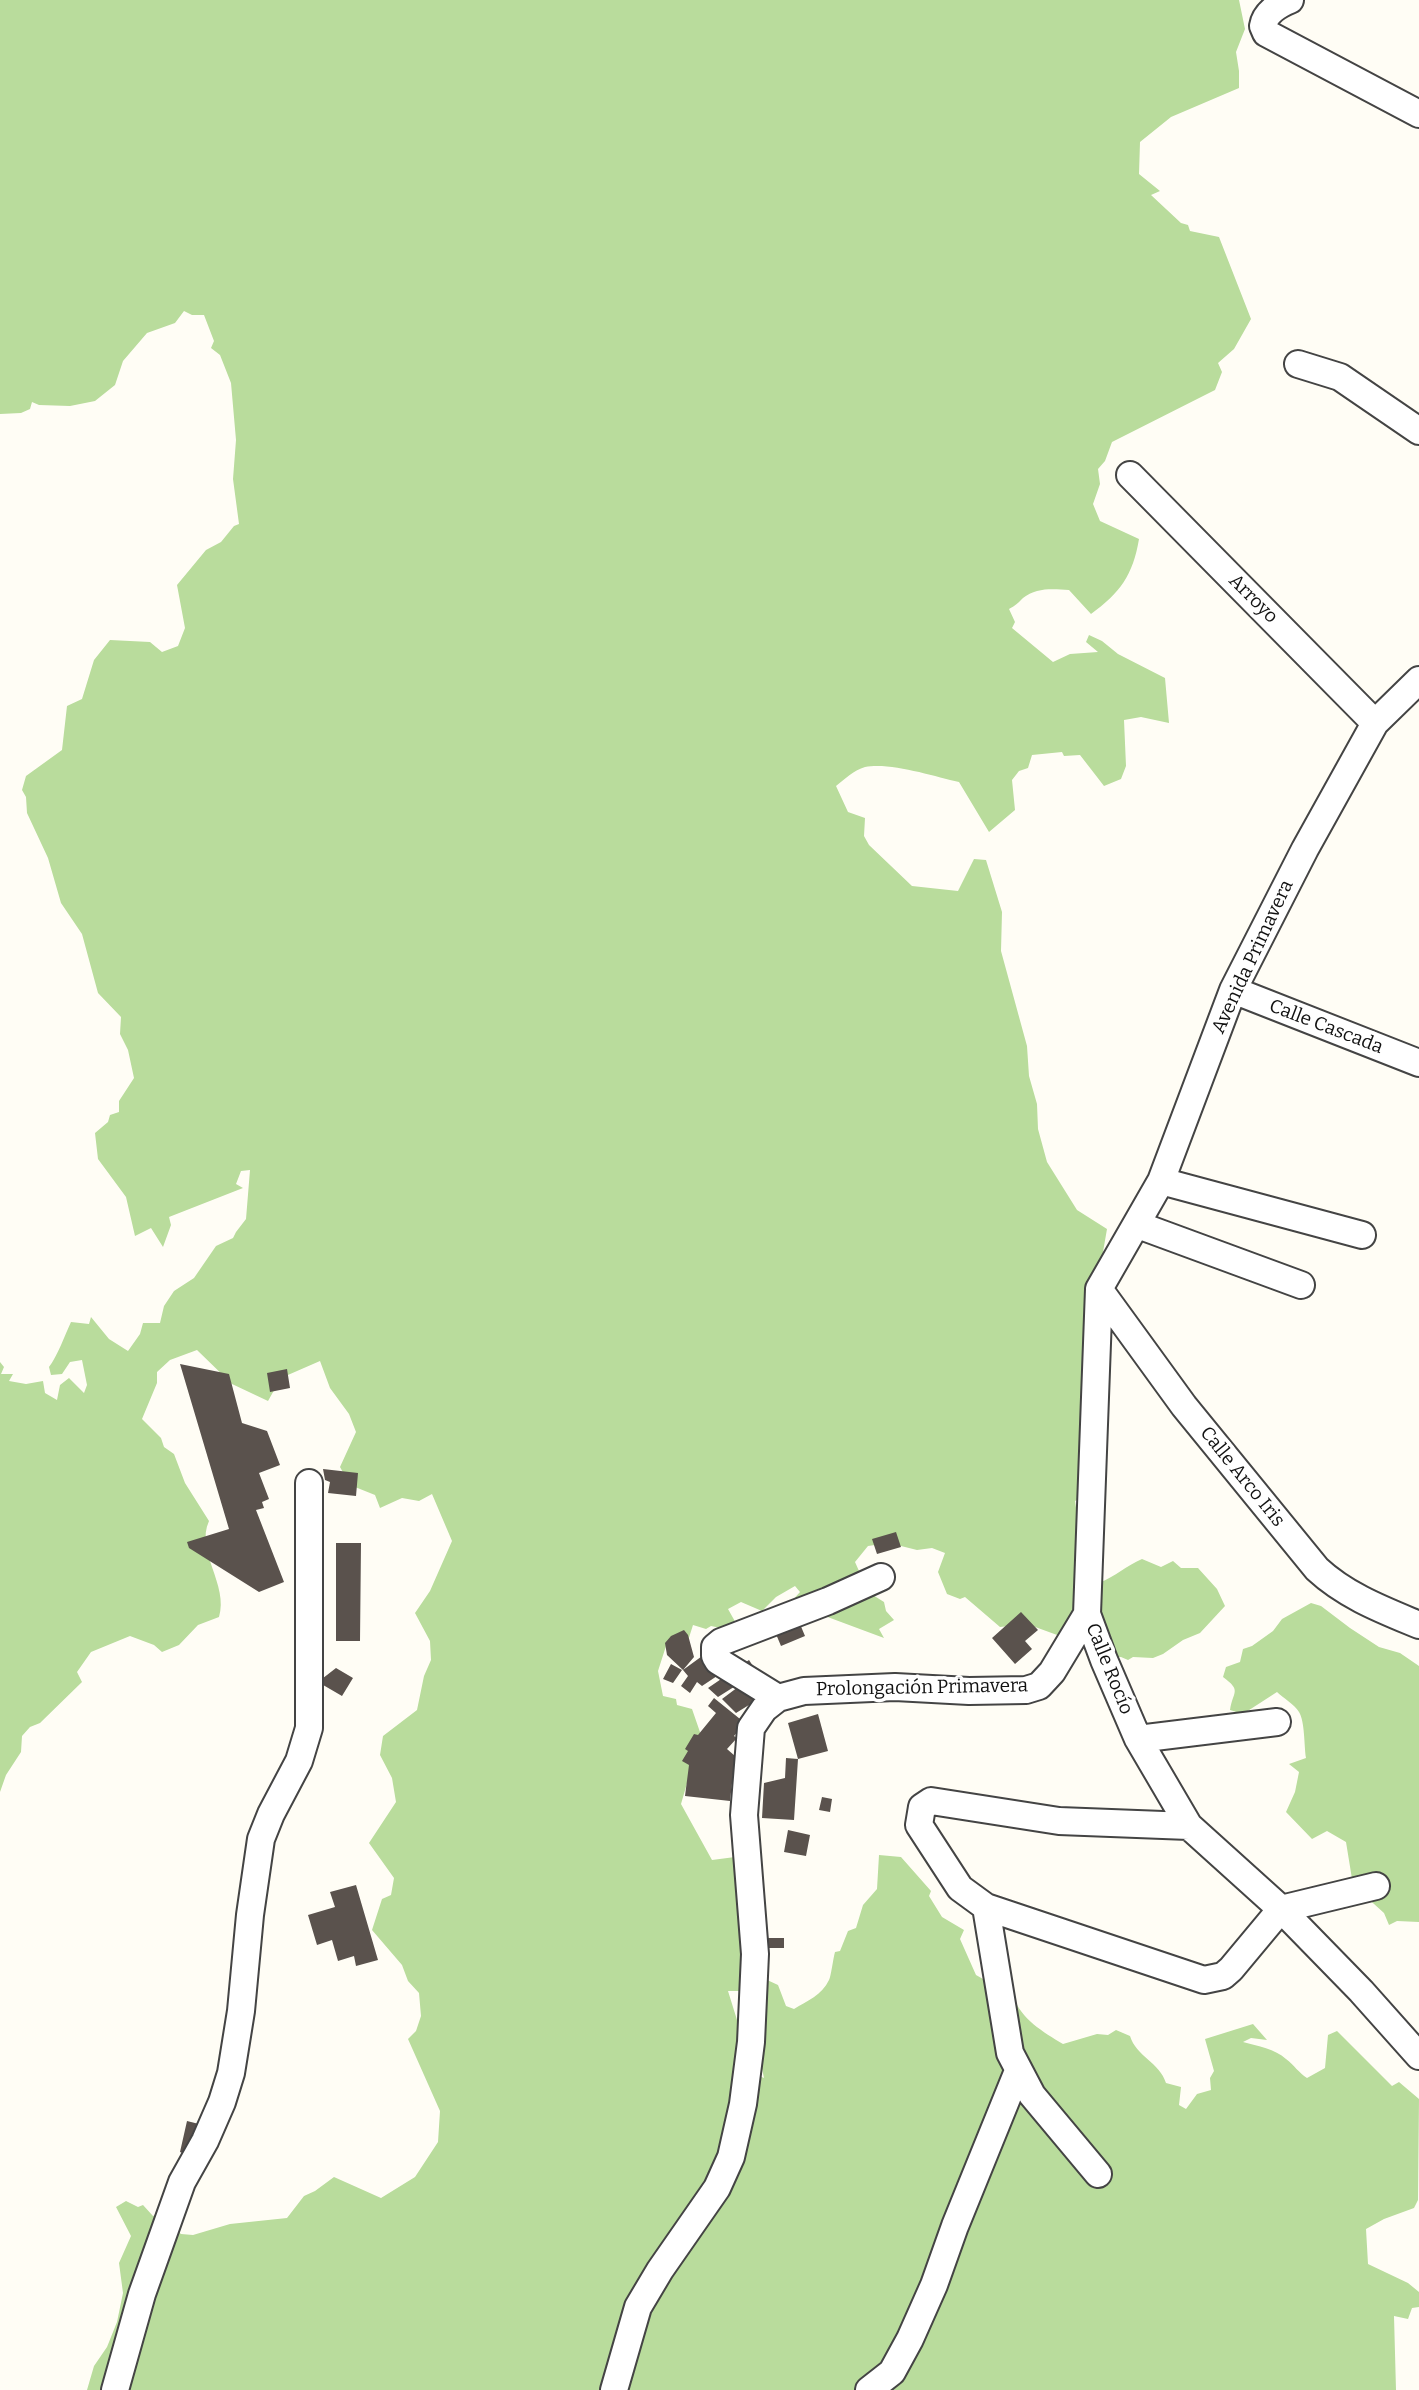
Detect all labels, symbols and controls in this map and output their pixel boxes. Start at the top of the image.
street label: Arroyo [1224,570,1282,628]
street label: Avenida Primavera [1207,877,1299,1037]
street label: Calle Cascada [1266,995,1386,1059]
street label: Calle Arco Iris [1195,1422,1289,1532]
street label: Calle Rocío [1080,1620,1138,1718]
street label: Prolongación Primavera [816,1675,1028,1701]

